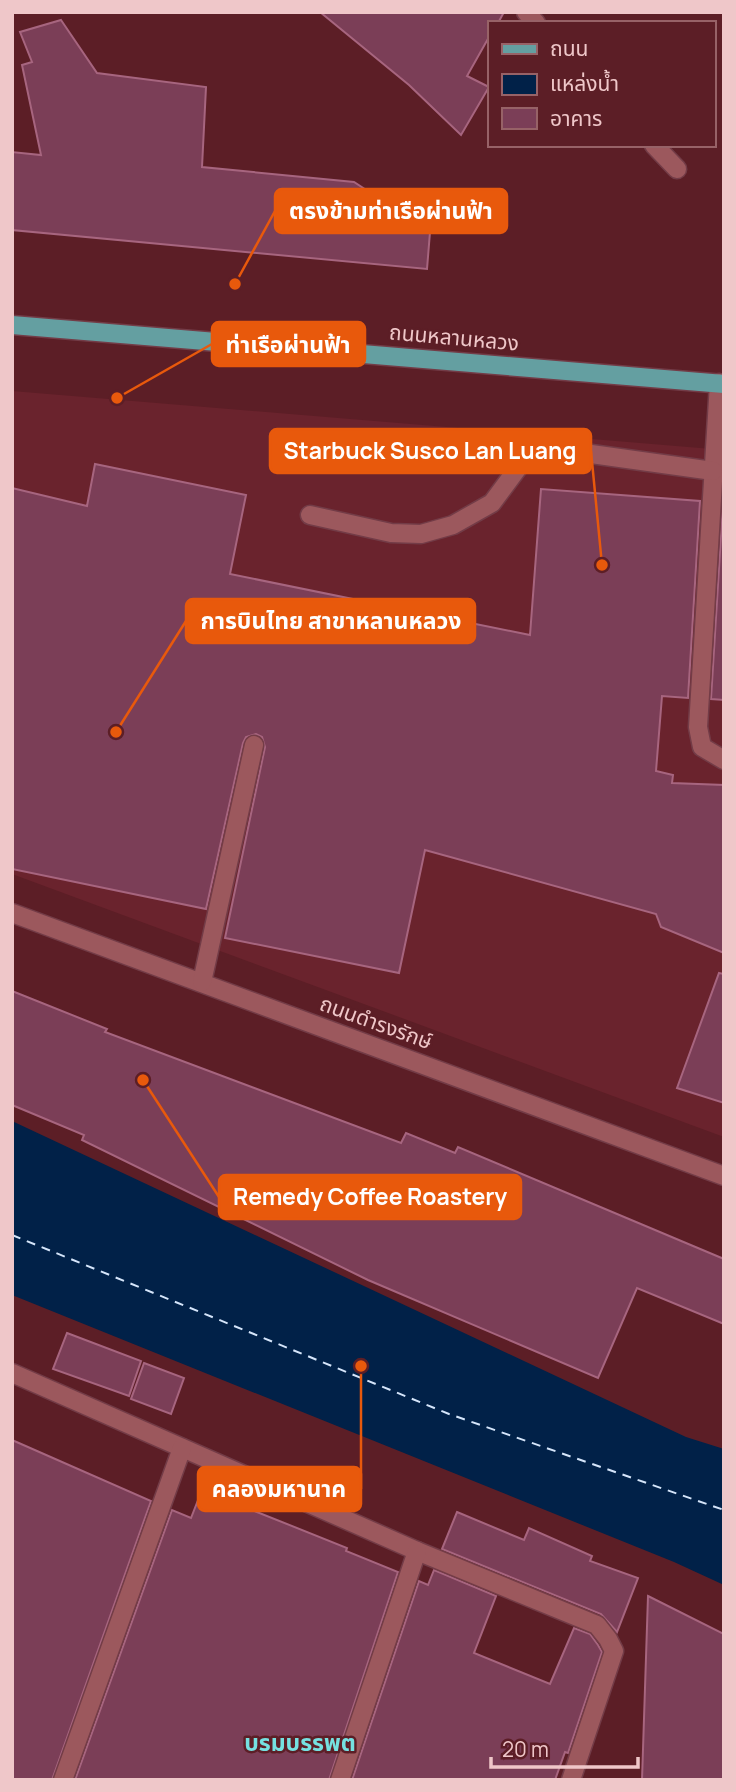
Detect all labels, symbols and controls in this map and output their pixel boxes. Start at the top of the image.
legend [488,21,715,147]
text: ถนน [550,34,588,62]
text: แหล่งน้ำ [550,69,619,97]
text: อาคาร [550,104,602,132]
callout: ตรงข้ามท่าเรือผ่านฟ้า [275,189,507,233]
text: ตรงข้ามท่าเรือผ่านฟ้า [289,194,493,226]
street label: ถนนหลานหลวง [388,317,520,357]
callout: ท่าเรือผ่านฟ้า [212,322,365,366]
text: ท่าเรือผ่านฟ้า [225,328,351,360]
callout: Starbuck Susco Lan Luang [270,429,591,473]
text: Starbuck Susco Lan Luang [284,434,576,466]
callout: การบินไทย สาขาหลานหลวง [186,599,475,643]
text: การบินไทย สาขาหลานหลวง [201,604,461,636]
street label: ถนนดำรงรักษ์ [316,989,436,1055]
callout: Remedy Coffee Roastery [219,1175,521,1219]
text: Remedy Coffee Roastery [233,1180,507,1212]
callout: คลองมหานาค [198,1467,361,1511]
text: คลองมหานาค [212,1472,346,1504]
district label: บรมบรรพต [244,1726,356,1758]
scale bar [491,1726,638,1770]
text: 20 m [502,1735,549,1763]

